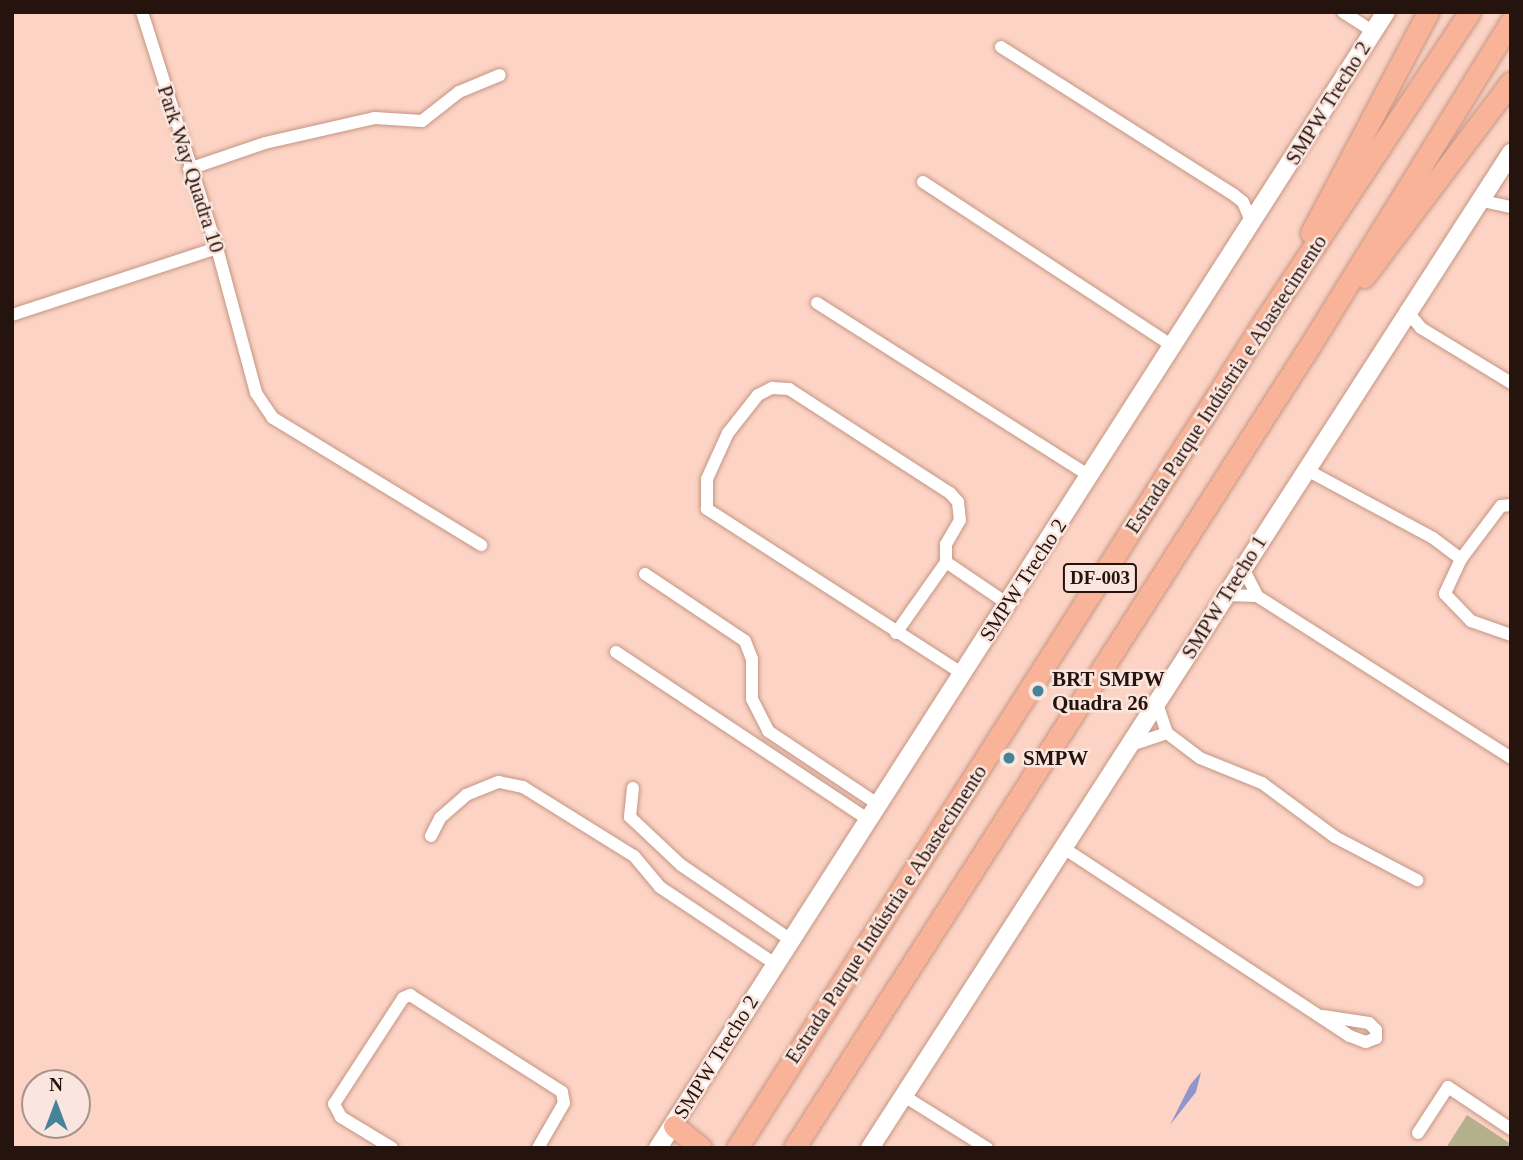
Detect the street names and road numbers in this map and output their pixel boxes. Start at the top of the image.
street label: SMPW Trecho 2 [1280,36,1376,170]
street label: Park Way Quadra 10 [152,82,230,256]
street label: Estrada Parque Indústria e Abastecimento [1120,229,1332,539]
street label: SMPW Trecho 2 [974,514,1072,646]
street label: SMPW Trecho 1 [1176,530,1272,664]
road number: DF-003 [1062,562,1138,594]
street label: Estrada Parque Indústria e Abastecimento [780,759,992,1069]
street label: SMPW Trecho 2 [668,990,764,1124]

